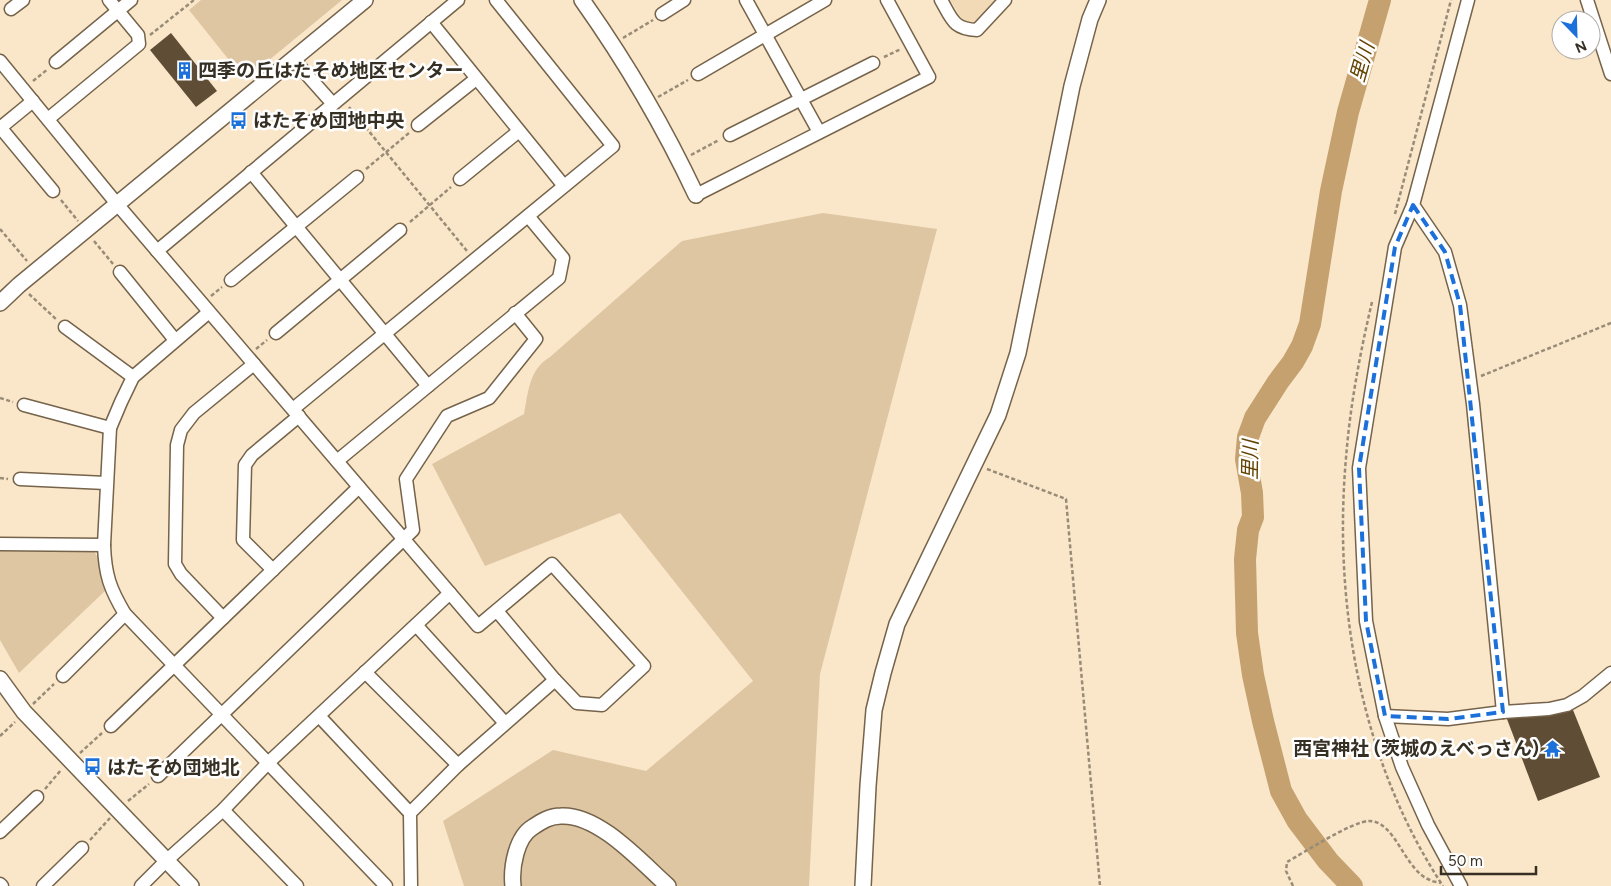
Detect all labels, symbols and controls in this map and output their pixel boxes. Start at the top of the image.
north arrow [1551,10,1601,60]
text: N [1573,37,1589,56]
water label: 里川 [1345,38,1380,85]
place label: 四季の丘はたそめ地区センター [198,59,464,82]
building icon: 四季の丘はたそめ地区センター [174,60,194,80]
place label: はたそめ団地中央 [253,109,405,132]
bus stop icon: はたそめ団地中央 [229,110,249,130]
water label: 里川 [1238,438,1262,480]
place label: 西宮神社 (茨城のえべっさん) [1293,737,1539,760]
temple icon: 西宮神社 (茨城のえべっさん) [1543,738,1563,758]
place label: はたそめ団地北 [107,756,240,779]
bus stop icon: はたそめ団地北 [83,757,103,777]
scale bar [1441,844,1536,876]
text: 50 m [1448,852,1483,870]

